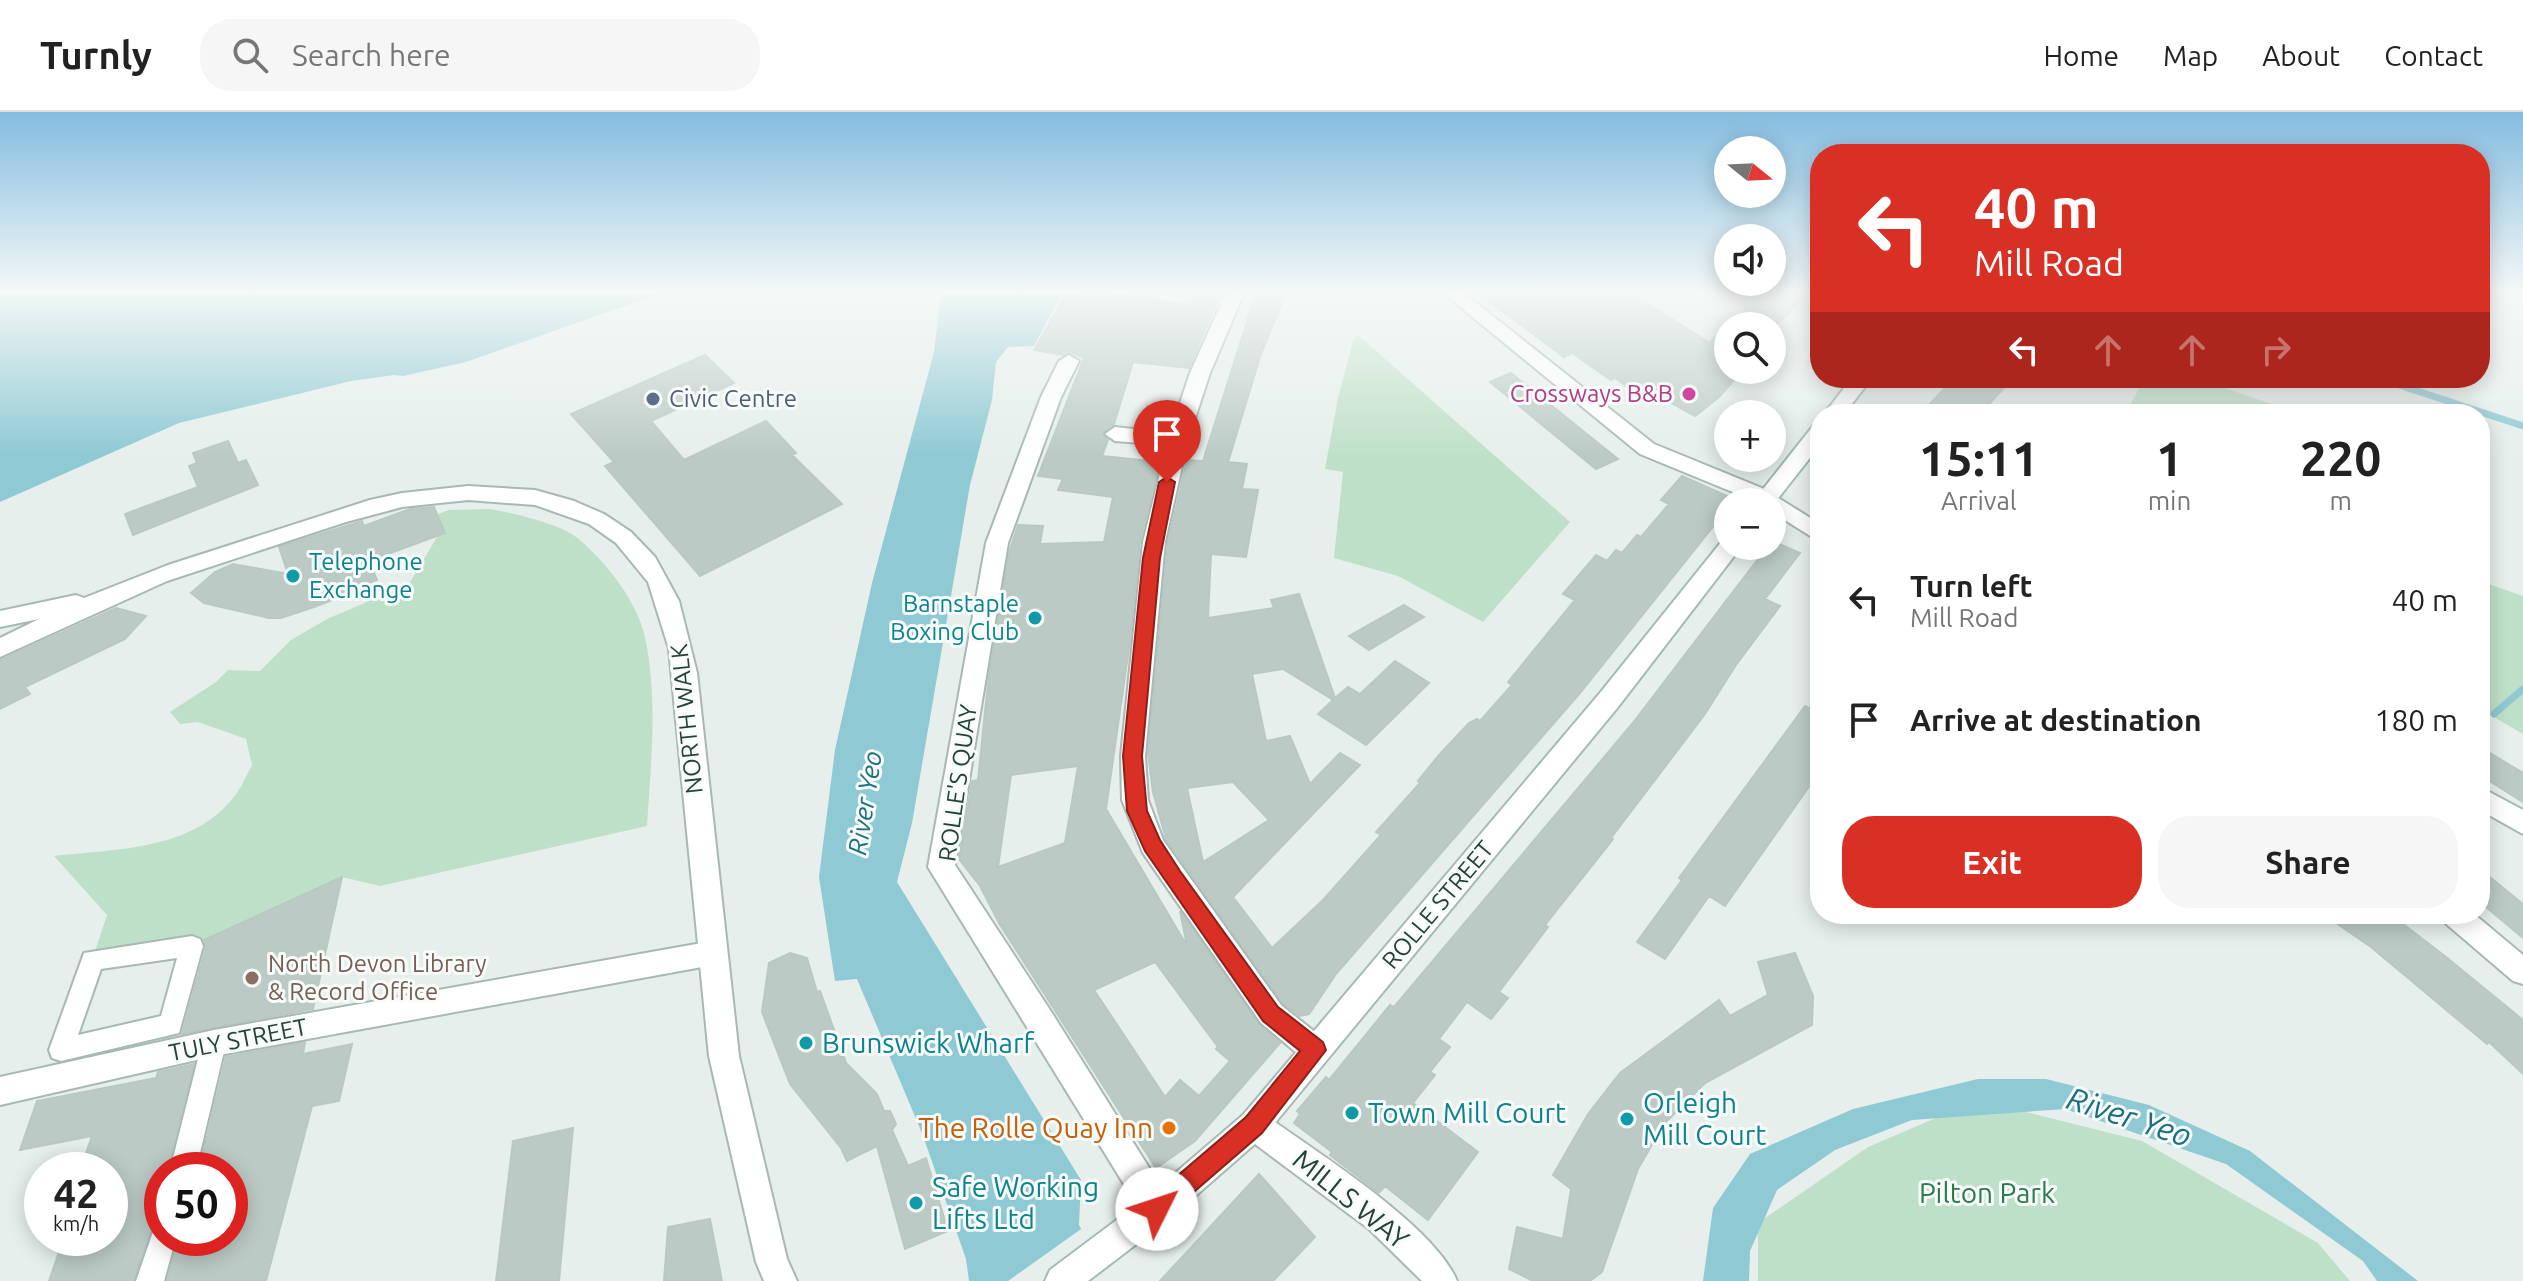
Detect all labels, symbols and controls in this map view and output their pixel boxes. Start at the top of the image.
search box [200,19,760,91]
icon: search [228,33,272,77]
text: Turnly [40,34,152,76]
text: Search here [292,38,451,72]
text: Home [2044,40,2119,71]
text: Map [2163,40,2218,71]
text: About [2262,40,2340,71]
text: Contact [2384,40,2483,71]
north arrow [1714,136,1786,208]
map controls [1714,136,1786,560]
icon: left [1842,176,1946,280]
text: 40 m [1974,176,2099,239]
button: sound [1714,224,1786,296]
text: Mill Road [1974,242,2124,283]
button: search [1714,312,1786,384]
icon: left [2002,328,2046,372]
icon: ahead [2086,328,2130,372]
icon: ahead [2170,328,2214,372]
icon: right [2254,328,2298,372]
place label: Crossways B&B [1510,380,1673,407]
place label: Civic Centre [669,385,797,412]
marker: Crossways B&B [1680,385,1698,403]
marker: Civic Centre [644,390,662,408]
pin [1133,400,1201,482]
button: + [1714,400,1786,472]
icon: arrive [1145,412,1189,456]
text: 15:11 [1919,431,2039,485]
text: 1 [2156,431,2183,485]
text: 220 [2300,431,2381,485]
text: Arrival [1941,486,2017,515]
text: min [2148,486,2191,515]
text: m [2329,486,2352,515]
button: − [1714,488,1786,560]
place label: Telephone Exchange [309,548,423,603]
marker: Telephone Exchange [284,567,302,585]
text: Turn left [1910,569,2032,603]
icon: left [1842,578,1886,622]
text: 40 m [2391,583,2458,617]
place label: Barnstaple Boxing Club [890,590,1019,645]
text: Mill Road [1910,603,2018,632]
marker: Barnstaple Boxing Club [1026,609,1044,627]
street label: NORTH WALK [665,642,708,795]
icon: arrive [1842,698,1886,742]
street label: ROLLE'S QUAY [933,703,982,863]
text: Arrive at destination [1910,703,2202,737]
text: 180 m [2374,703,2458,737]
water label: River Yeo [842,749,887,857]
button: Exit [1842,816,2142,908]
button: Share [2158,816,2458,908]
street label: ROLLE STREET [1376,835,1499,974]
place label: North Devon Library & Record Office [268,950,487,1005]
marker: North Devon Library & Record Office [243,969,261,987]
street label: TULY STREET [167,1013,309,1066]
place label: Brunswick Wharf [822,1027,1034,1058]
marker: Brunswick Wharf [797,1034,815,1052]
water label: River Yeo [2063,1079,2196,1153]
place label: Orleigh Mill Court [1643,1087,1766,1150]
place label: Town Mill Court [1368,1097,1566,1128]
marker: Town Mill Court [1343,1104,1361,1122]
marker: Orleigh Mill Court [1618,1110,1636,1128]
place label: The Rolle Quay Inn [918,1112,1153,1143]
marker: The Rolle Quay Inn [1160,1119,1178,1137]
street label: MILLS WAY [1287,1143,1415,1255]
speed limit sign: 50 [144,1152,248,1256]
position arrow [1115,1167,1199,1251]
text: 42 [53,1171,99,1216]
place label: Safe Working Lifts Ltd [932,1171,1099,1234]
park label: Pilton Park [1919,1177,2055,1208]
marker: Safe Working Lifts Ltd [907,1194,925,1212]
text: km/h [53,1212,99,1235]

